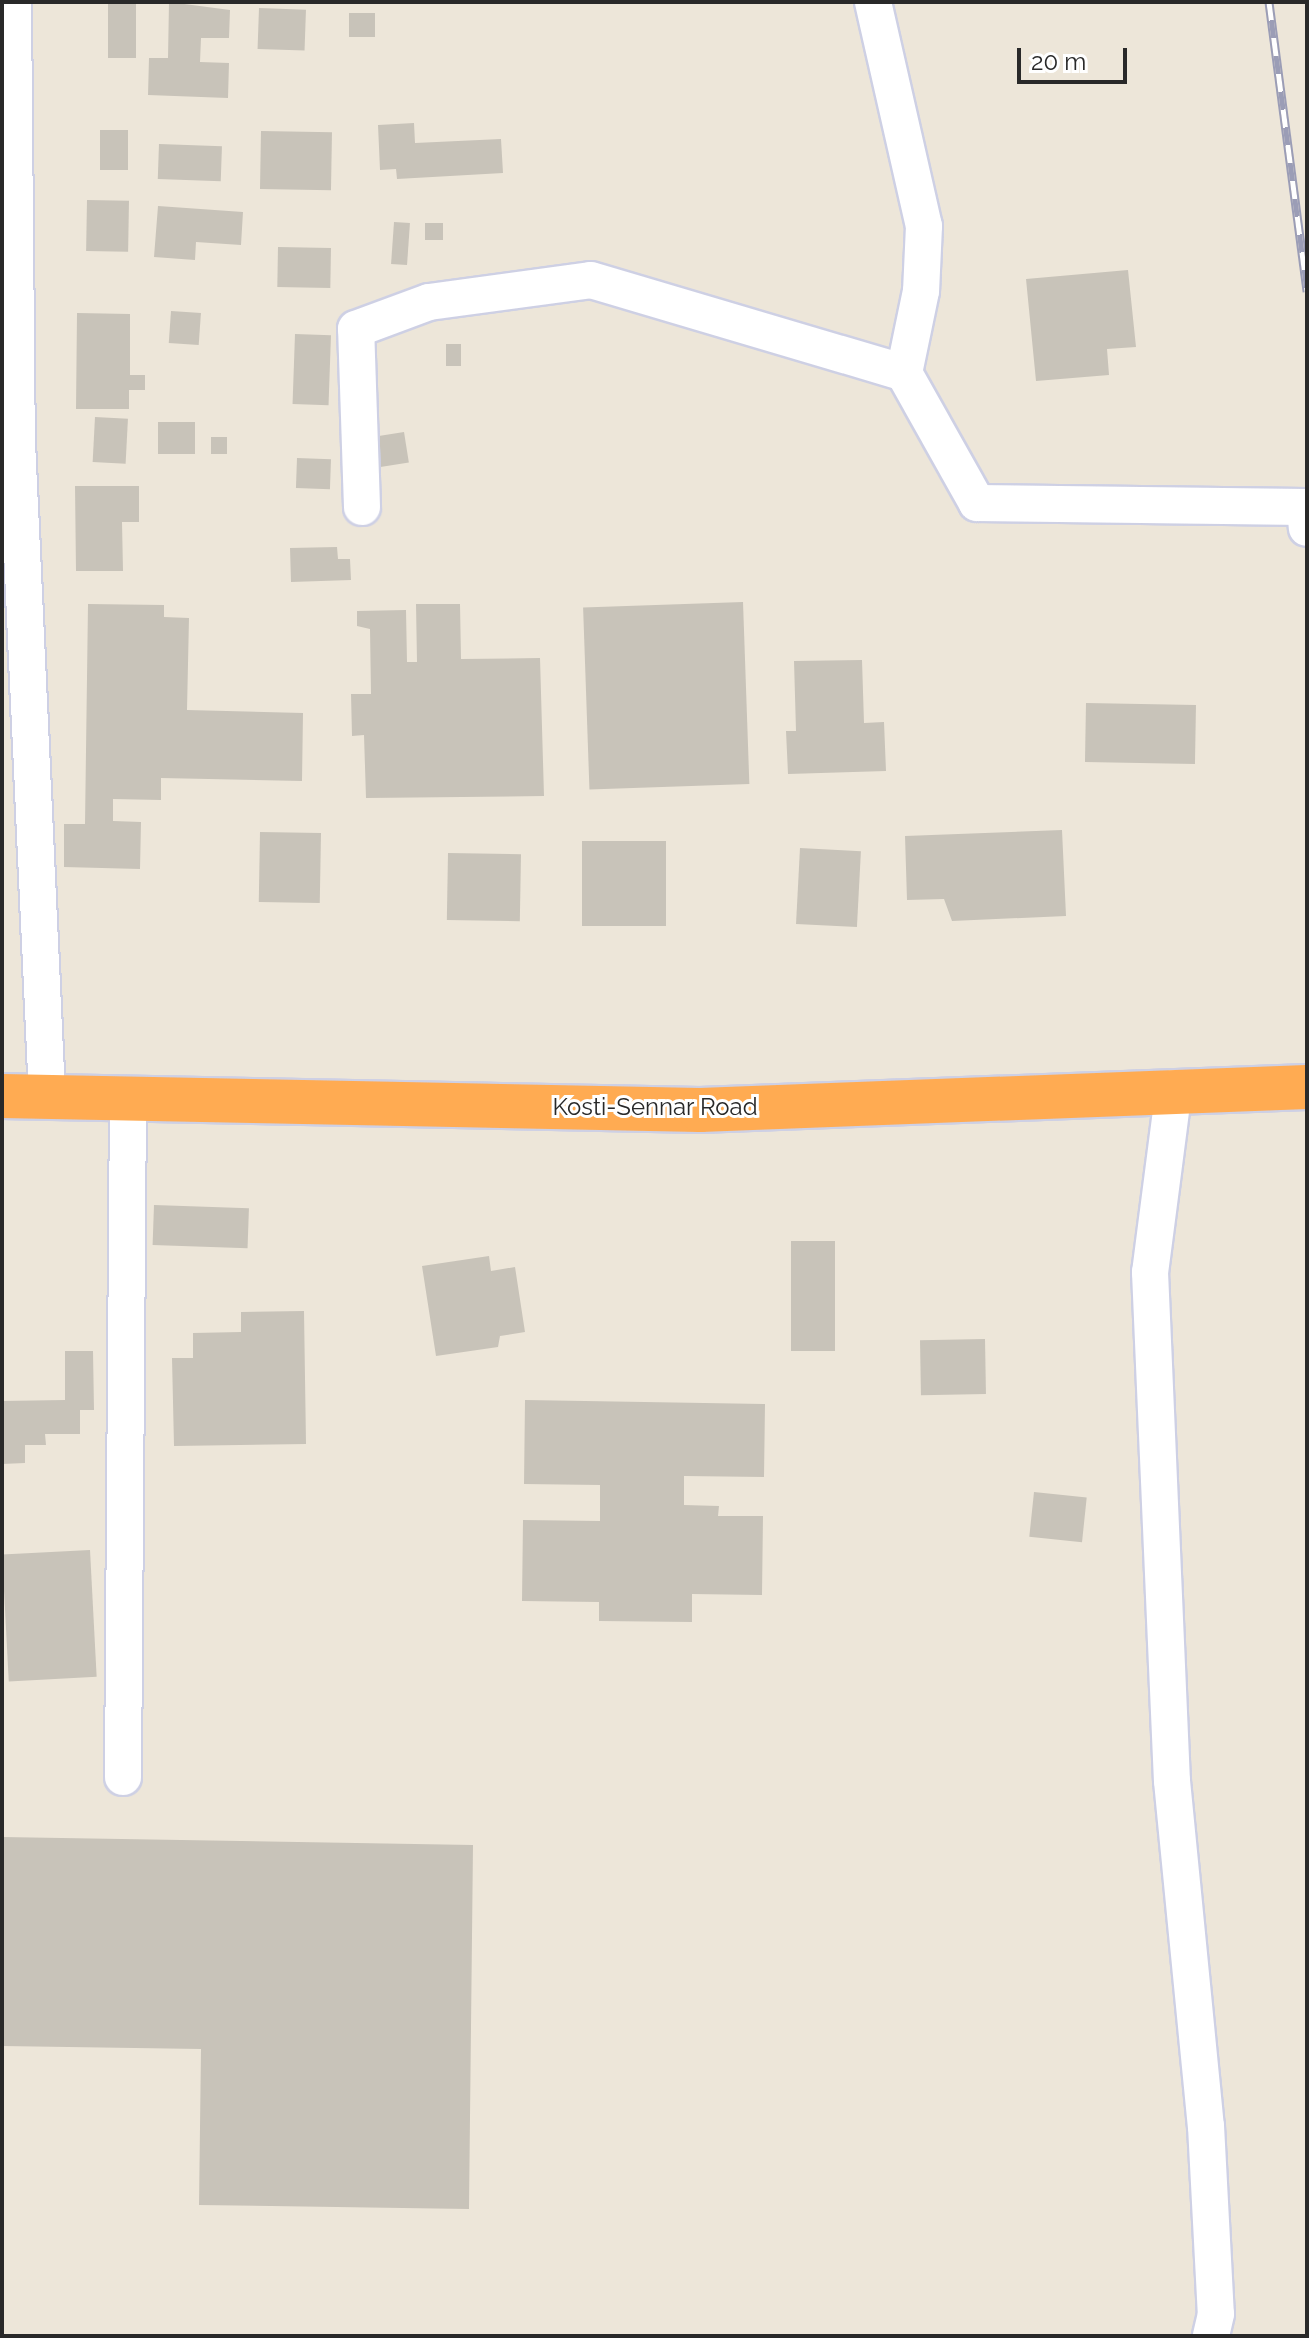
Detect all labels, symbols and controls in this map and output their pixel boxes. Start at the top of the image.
scale bar [1021,32,1131,82]
text: 20 m [1031,47,1086,76]
street label: Kosti-Sennar Road [552,1093,758,1121]

